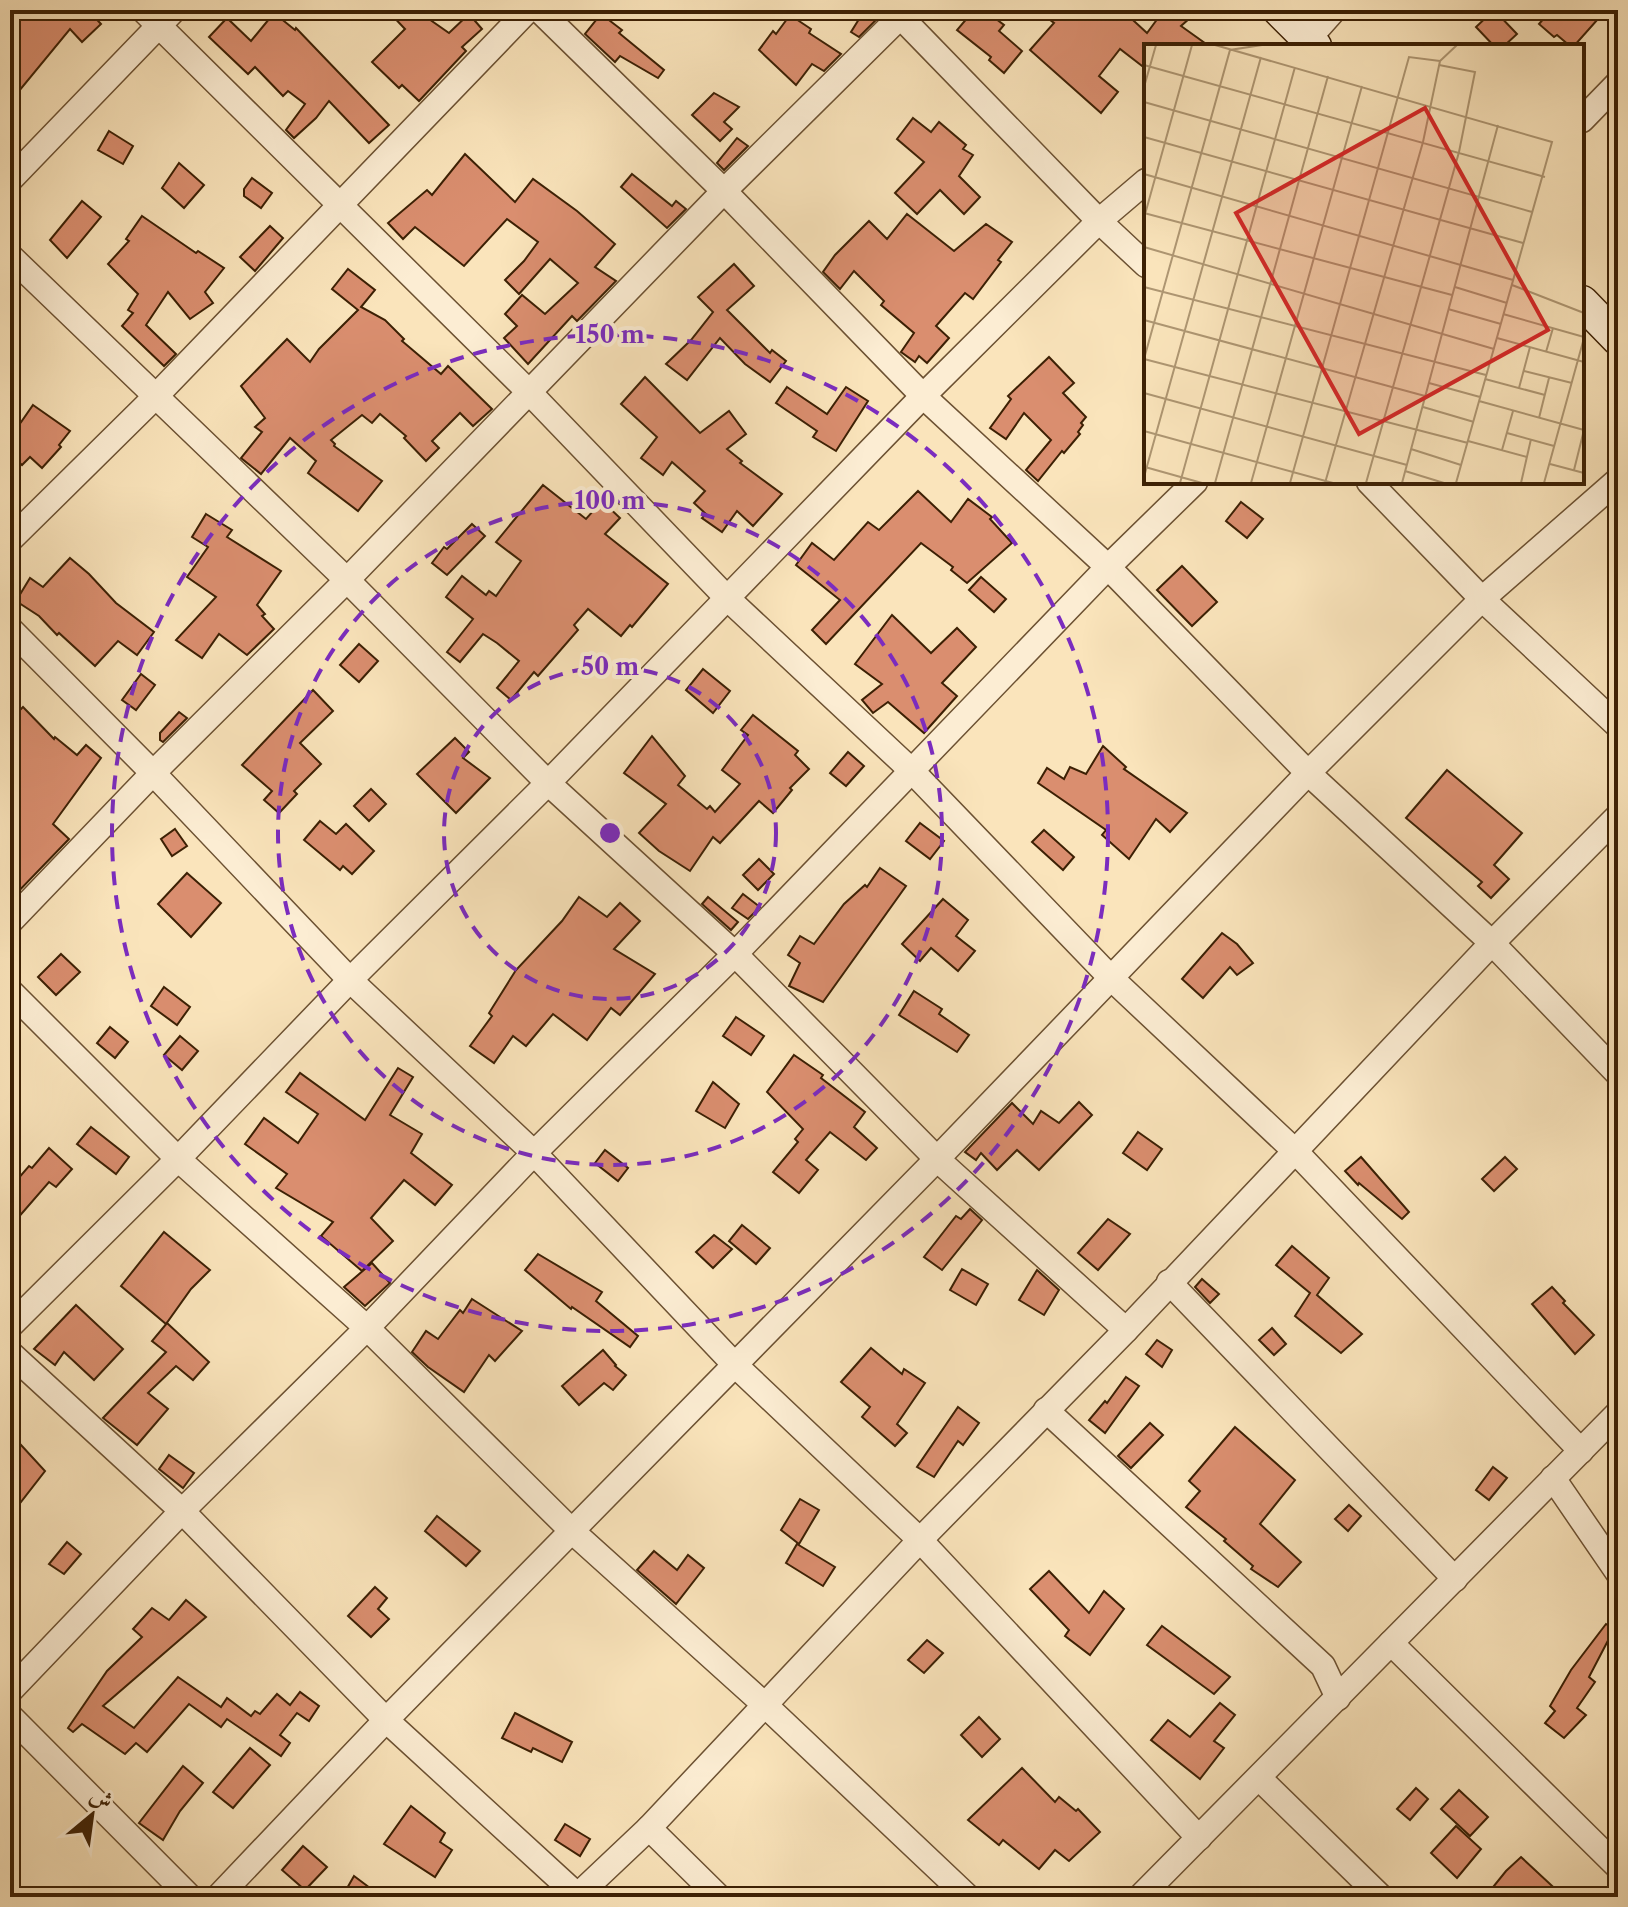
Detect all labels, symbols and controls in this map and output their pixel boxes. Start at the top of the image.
inset map [1144,44,1584,484]
text: 150 m [575,320,645,349]
text: 100 m [574,486,646,515]
text: 50 m [581,652,639,681]
centre of rings [596,819,624,847]
north arrow [52,1775,132,1855]
text: ش [85,1781,118,1815]

